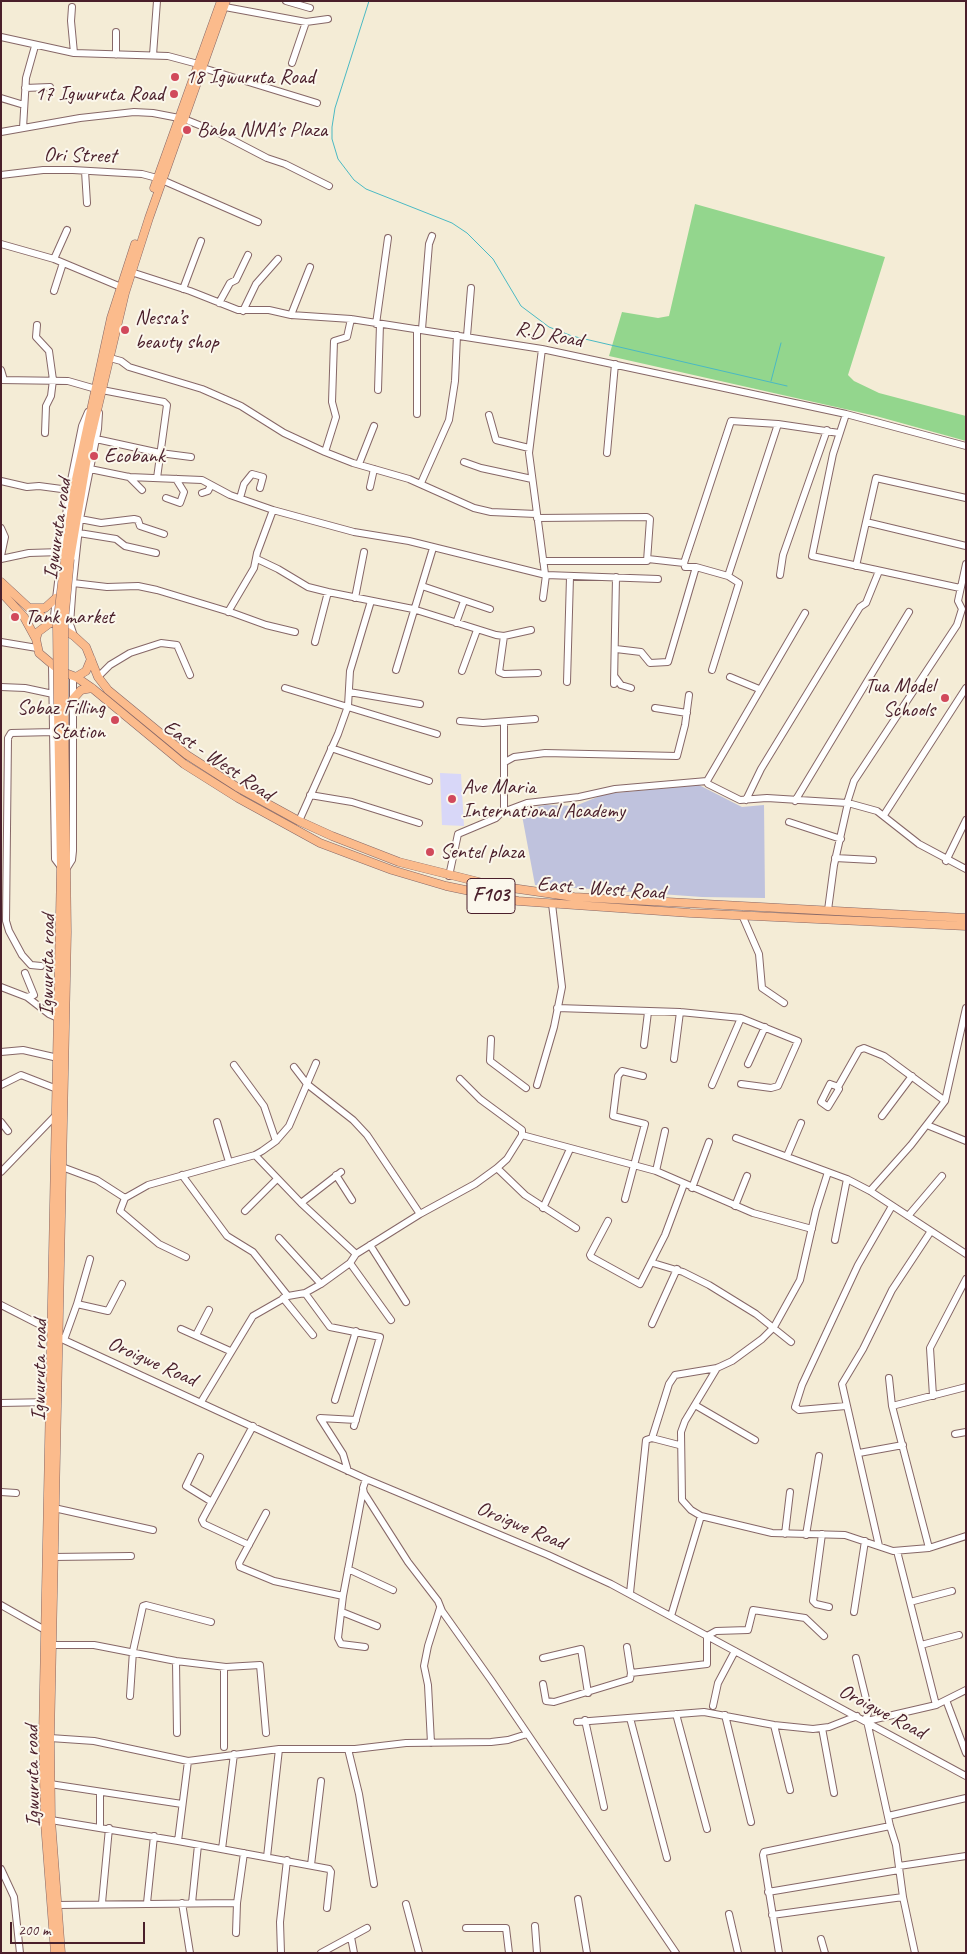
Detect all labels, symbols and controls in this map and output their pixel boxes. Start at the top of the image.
place label: 18 Igwuruta Road [185,64,314,90]
marker: 18 Igwuruta Road [169,71,181,83]
place label: 17 Igwuruta Road [35,81,164,107]
marker: 17 Igwuruta Road [168,88,180,100]
place label: Baba NNA's Plaza [197,117,327,143]
marker: Baba NNA's Plaza [181,124,193,136]
street label: Ori Street [43,143,117,169]
place label: Nessa’s beauty shop [135,305,218,355]
street label: R.D Road [513,316,585,354]
marker: Nessa’s beauty shop [119,324,131,336]
place label: Ecobank [104,443,165,469]
marker: Ecobank [88,450,100,462]
street label: Igwuruta road [38,477,78,581]
place label: Tank market [25,604,114,630]
marker: Tank market [9,611,21,623]
place label: Tua Model Schools [865,673,935,723]
marker: Tua Model Schools [939,692,951,704]
place label: Sobaz Filling Station [17,695,105,745]
marker: Sobaz Filling Station [109,714,121,726]
street label: East - West Road [158,715,278,807]
place label: Ave Maria International Academy [462,774,625,824]
marker: Ave Maria International Academy [446,793,458,805]
place label: Sentel plaza [440,839,524,865]
marker: Sentel plaza [424,846,436,858]
street label: East - West Road [536,872,666,906]
road number: F103 [467,878,515,914]
street label: Igwuruta road [35,914,61,1016]
street label: Igwuruta road [27,1319,53,1421]
street label: Oroigwe Road [104,1331,200,1393]
street label: Oroigwe Road [472,1496,570,1556]
street label: Oroigwe Road [834,1679,930,1745]
street label: Igwuruta road [20,1725,46,1827]
scale bar [12,1912,148,1944]
text: 200 m [18,1921,50,1940]

